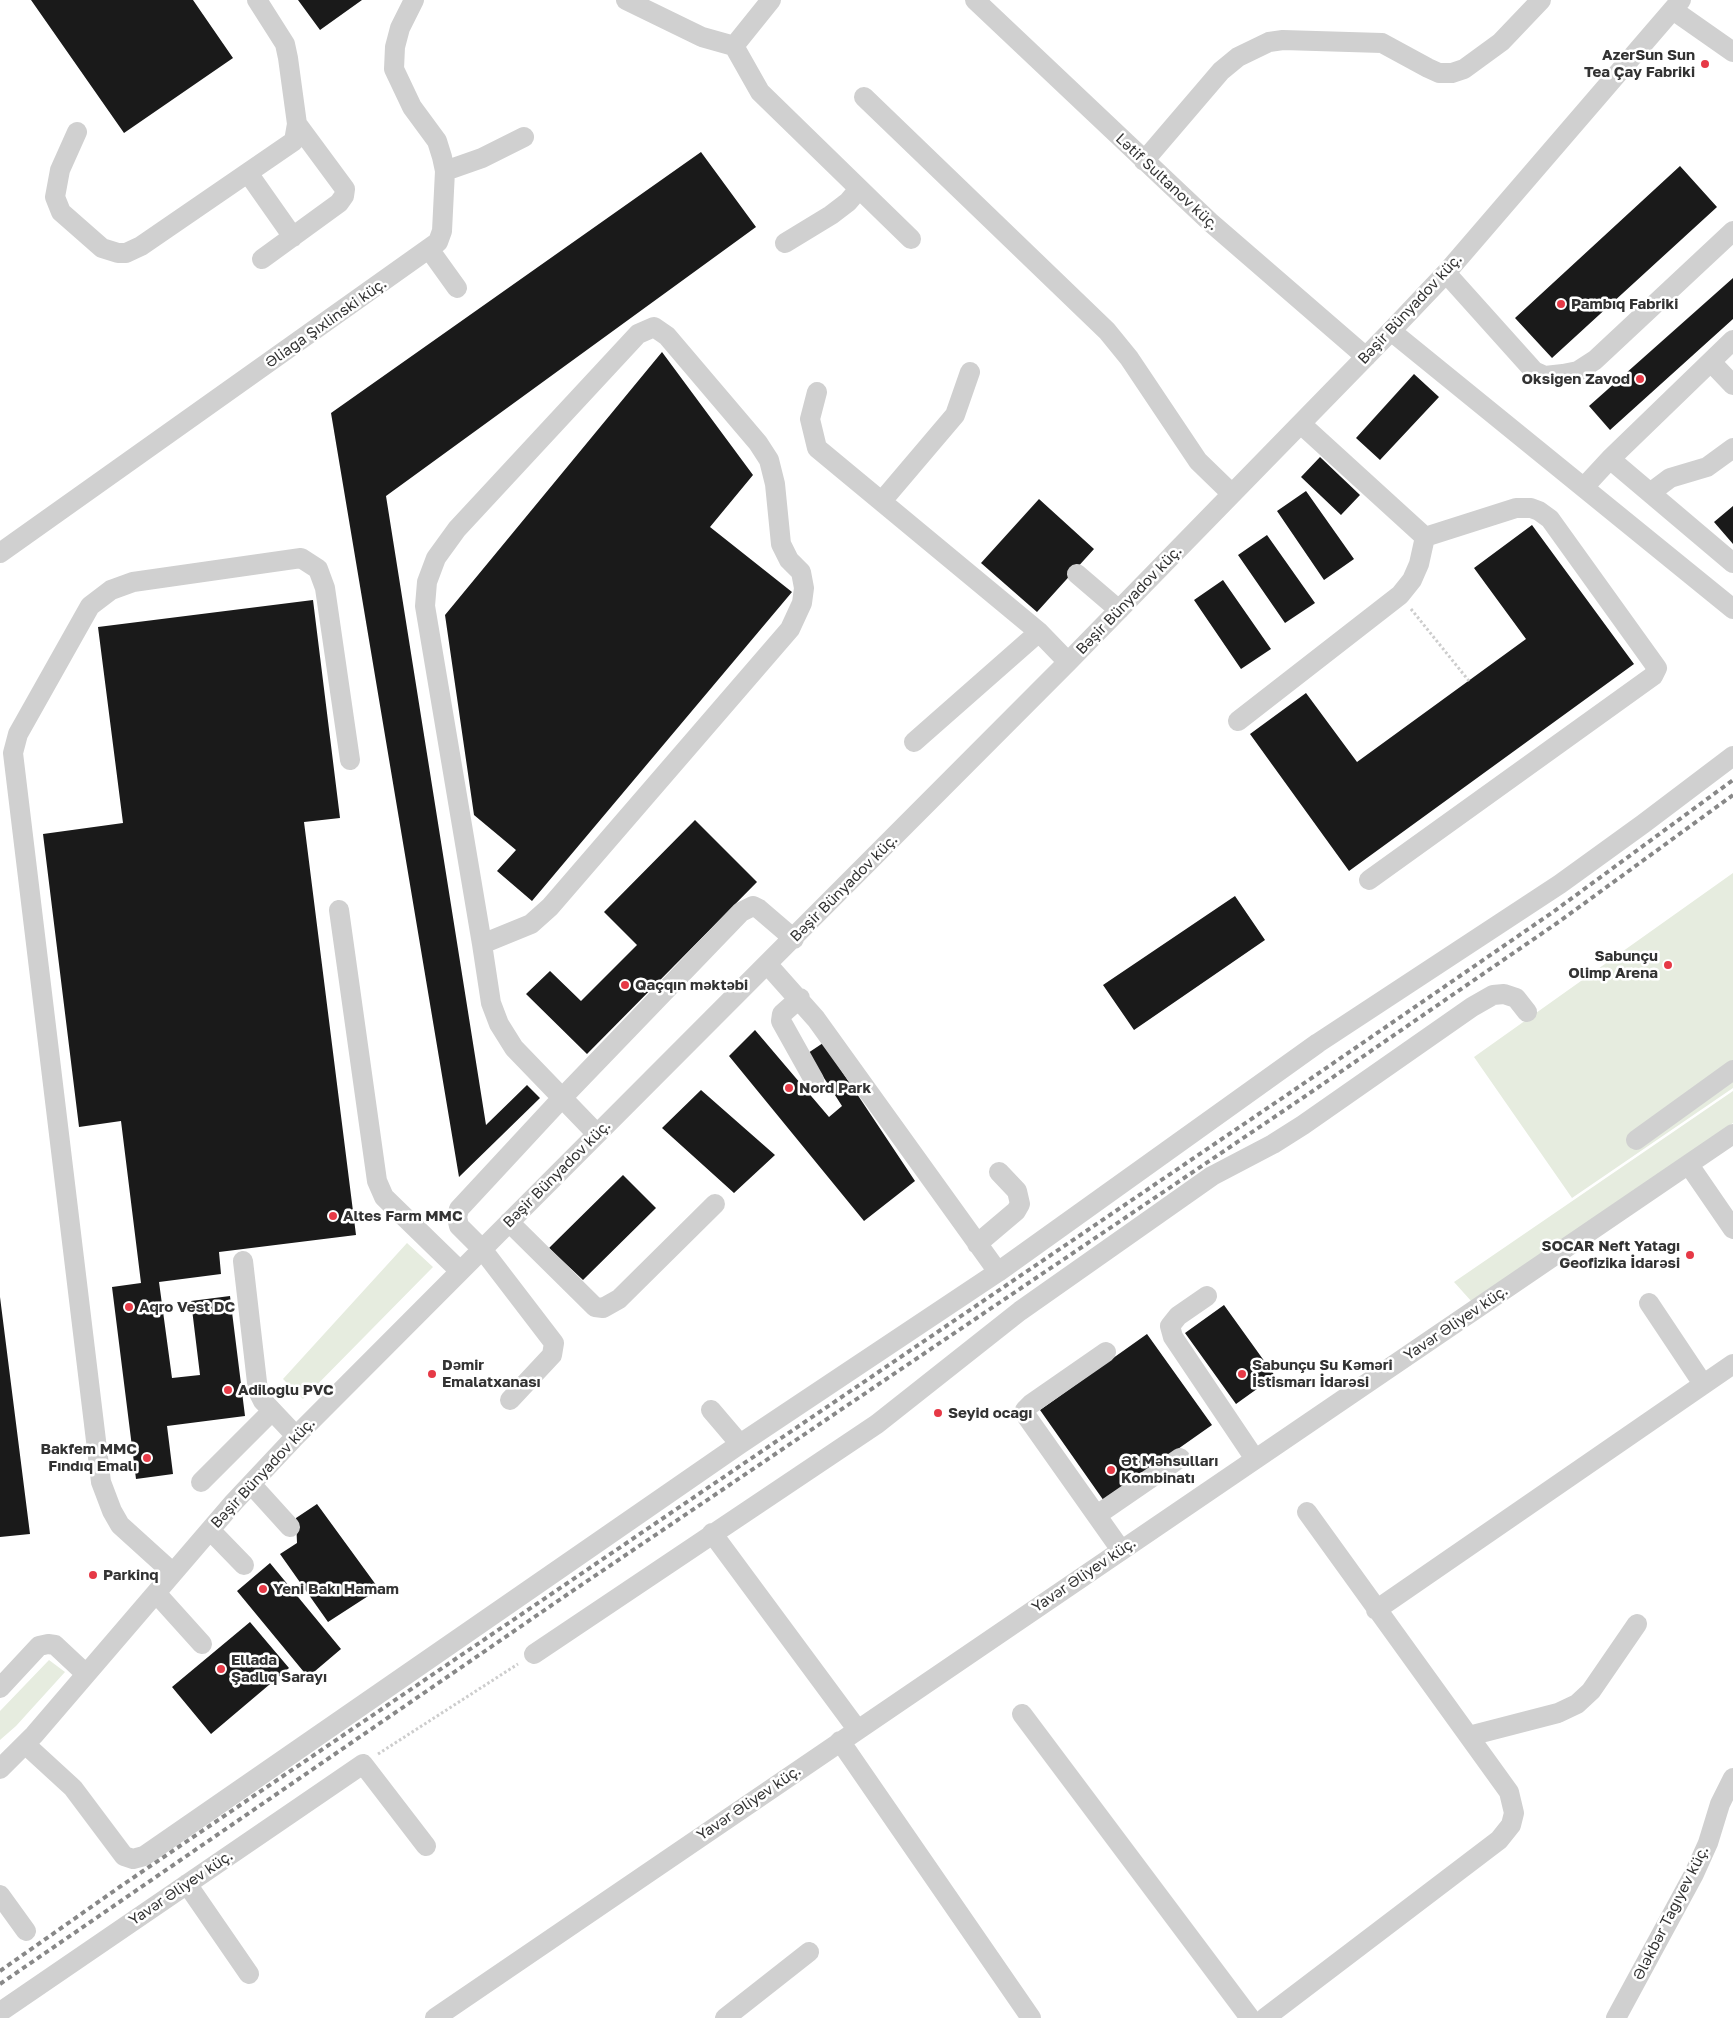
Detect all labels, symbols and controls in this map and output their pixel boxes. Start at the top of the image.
place label: AzerSun Sun Tea Çay Fabriki [1584,46,1695,81]
marker: AzerSun Sun Tea Çay Fabriki [1699,58,1711,70]
street label: Lətif Sultanov küç. [1112,130,1222,234]
street label: Bəşir Bünyadov küç. [1354,250,1466,368]
street label: Əliağa Şıxlinski küç. [262,274,390,372]
place label: Pambıq Fabriki [1571,295,1678,313]
marker: Pambıq Fabriki [1555,298,1567,310]
place label: Oksigen Zavod [1522,370,1630,388]
marker: Oksigen Zavod [1634,373,1646,385]
street label: Bəşir Bünyadov küç. [1072,542,1186,658]
street label: Bəşir Bünyadov küç. [787,831,901,945]
place label: Sabunçu Olimp Arena [1568,947,1658,982]
marker: Sabunçu Olimp Arena [1662,959,1674,971]
place label: Qaçqın məktəbi [635,976,748,994]
marker: Qaçqın məktəbi [619,979,631,991]
place label: Nord Park [799,1079,871,1097]
marker: Nord Park [783,1082,795,1094]
street label: Bəşir Bünyadov küç. [500,1117,614,1231]
place label: Altes Farm MMC [343,1207,463,1225]
marker: Altes Farm MMC [327,1210,339,1222]
place label: SOCAR Neft Yatağı Geofizika İdarəsi [1541,1237,1680,1272]
marker: SOCAR Neft Yatağı Geofizika İdarəsi [1684,1249,1696,1261]
street label: Yavər Əliyev küç. [1401,1282,1511,1364]
place label: Aqro Vest DC [139,1298,235,1316]
marker: Aqro Vest DC [123,1301,135,1313]
place label: Dəmir Emalatxanası [442,1356,541,1391]
place label: Sabunçu Su Kəməri İstismarı İdarəsi [1252,1356,1393,1391]
marker: Dəmir Emalatxanası [426,1368,438,1380]
marker: Sabunçu Su Kəməri İstismarı İdarəsi [1236,1368,1248,1380]
place label: Adiloğlu PVC [238,1381,334,1399]
marker: Adiloğlu PVC [222,1384,234,1396]
place label: Seyid ocağı [948,1404,1032,1422]
marker: Seyid ocağı [932,1407,944,1419]
street label: Bəşir Bünyadov küç. [207,1414,319,1532]
place label: Bakfem MMC Fındıq Emalı [41,1440,137,1475]
marker: Bakfem MMC Fındıq Emalı [141,1452,153,1464]
place label: Ət Məhsulları Kombinatı [1121,1452,1218,1487]
marker: Ət Məhsulları Kombinatı [1105,1464,1117,1476]
street label: Yavər Əliyev küç. [1029,1534,1139,1616]
place label: Parkinq [103,1566,158,1584]
marker: Parkinq [87,1569,99,1581]
place label: Yeni Bakı Hamam [273,1580,399,1598]
marker: Yeni Bakı Hamam [257,1583,269,1595]
place label: Ellada Şadlıq Sarayı [231,1651,327,1686]
marker: Ellada Şadlıq Sarayı [215,1663,227,1675]
street label: Yavər Əliyev küç. [694,1762,804,1844]
street label: Ələkbər Tağıyev küç. [1629,1843,1713,1983]
street label: Yavər Əliyev küç. [126,1847,236,1929]

